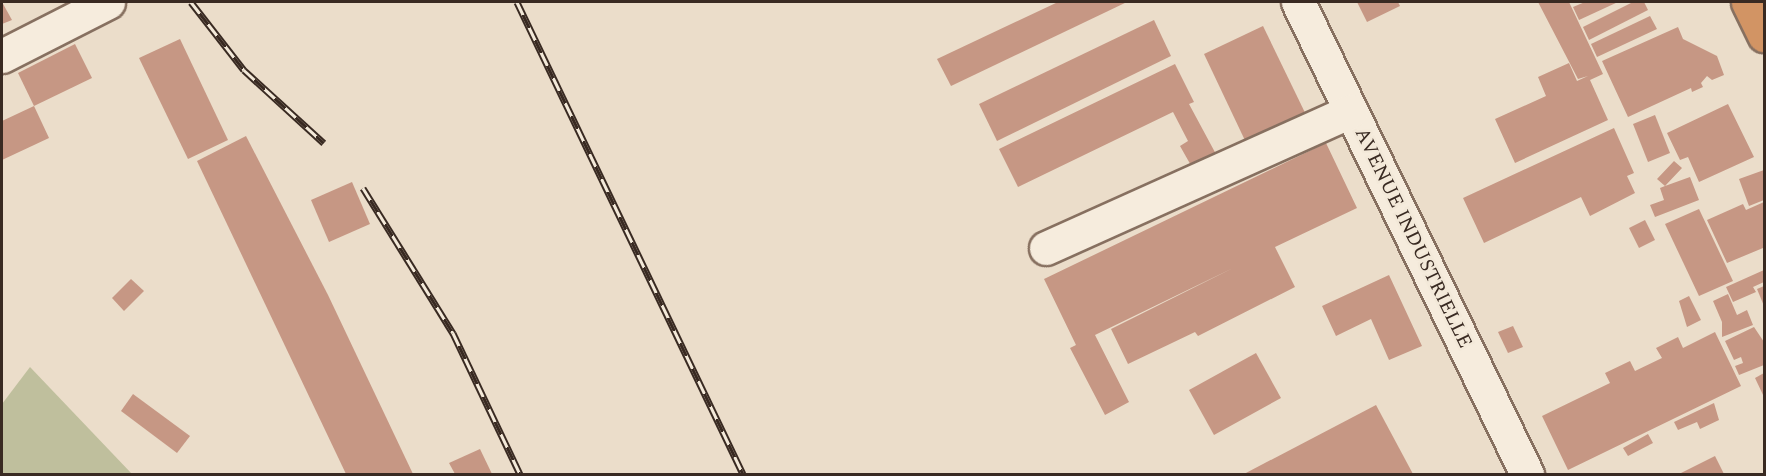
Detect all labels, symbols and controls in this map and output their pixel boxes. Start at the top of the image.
street label: AVENUE INDUSTRIELLE [1349,124,1477,352]

